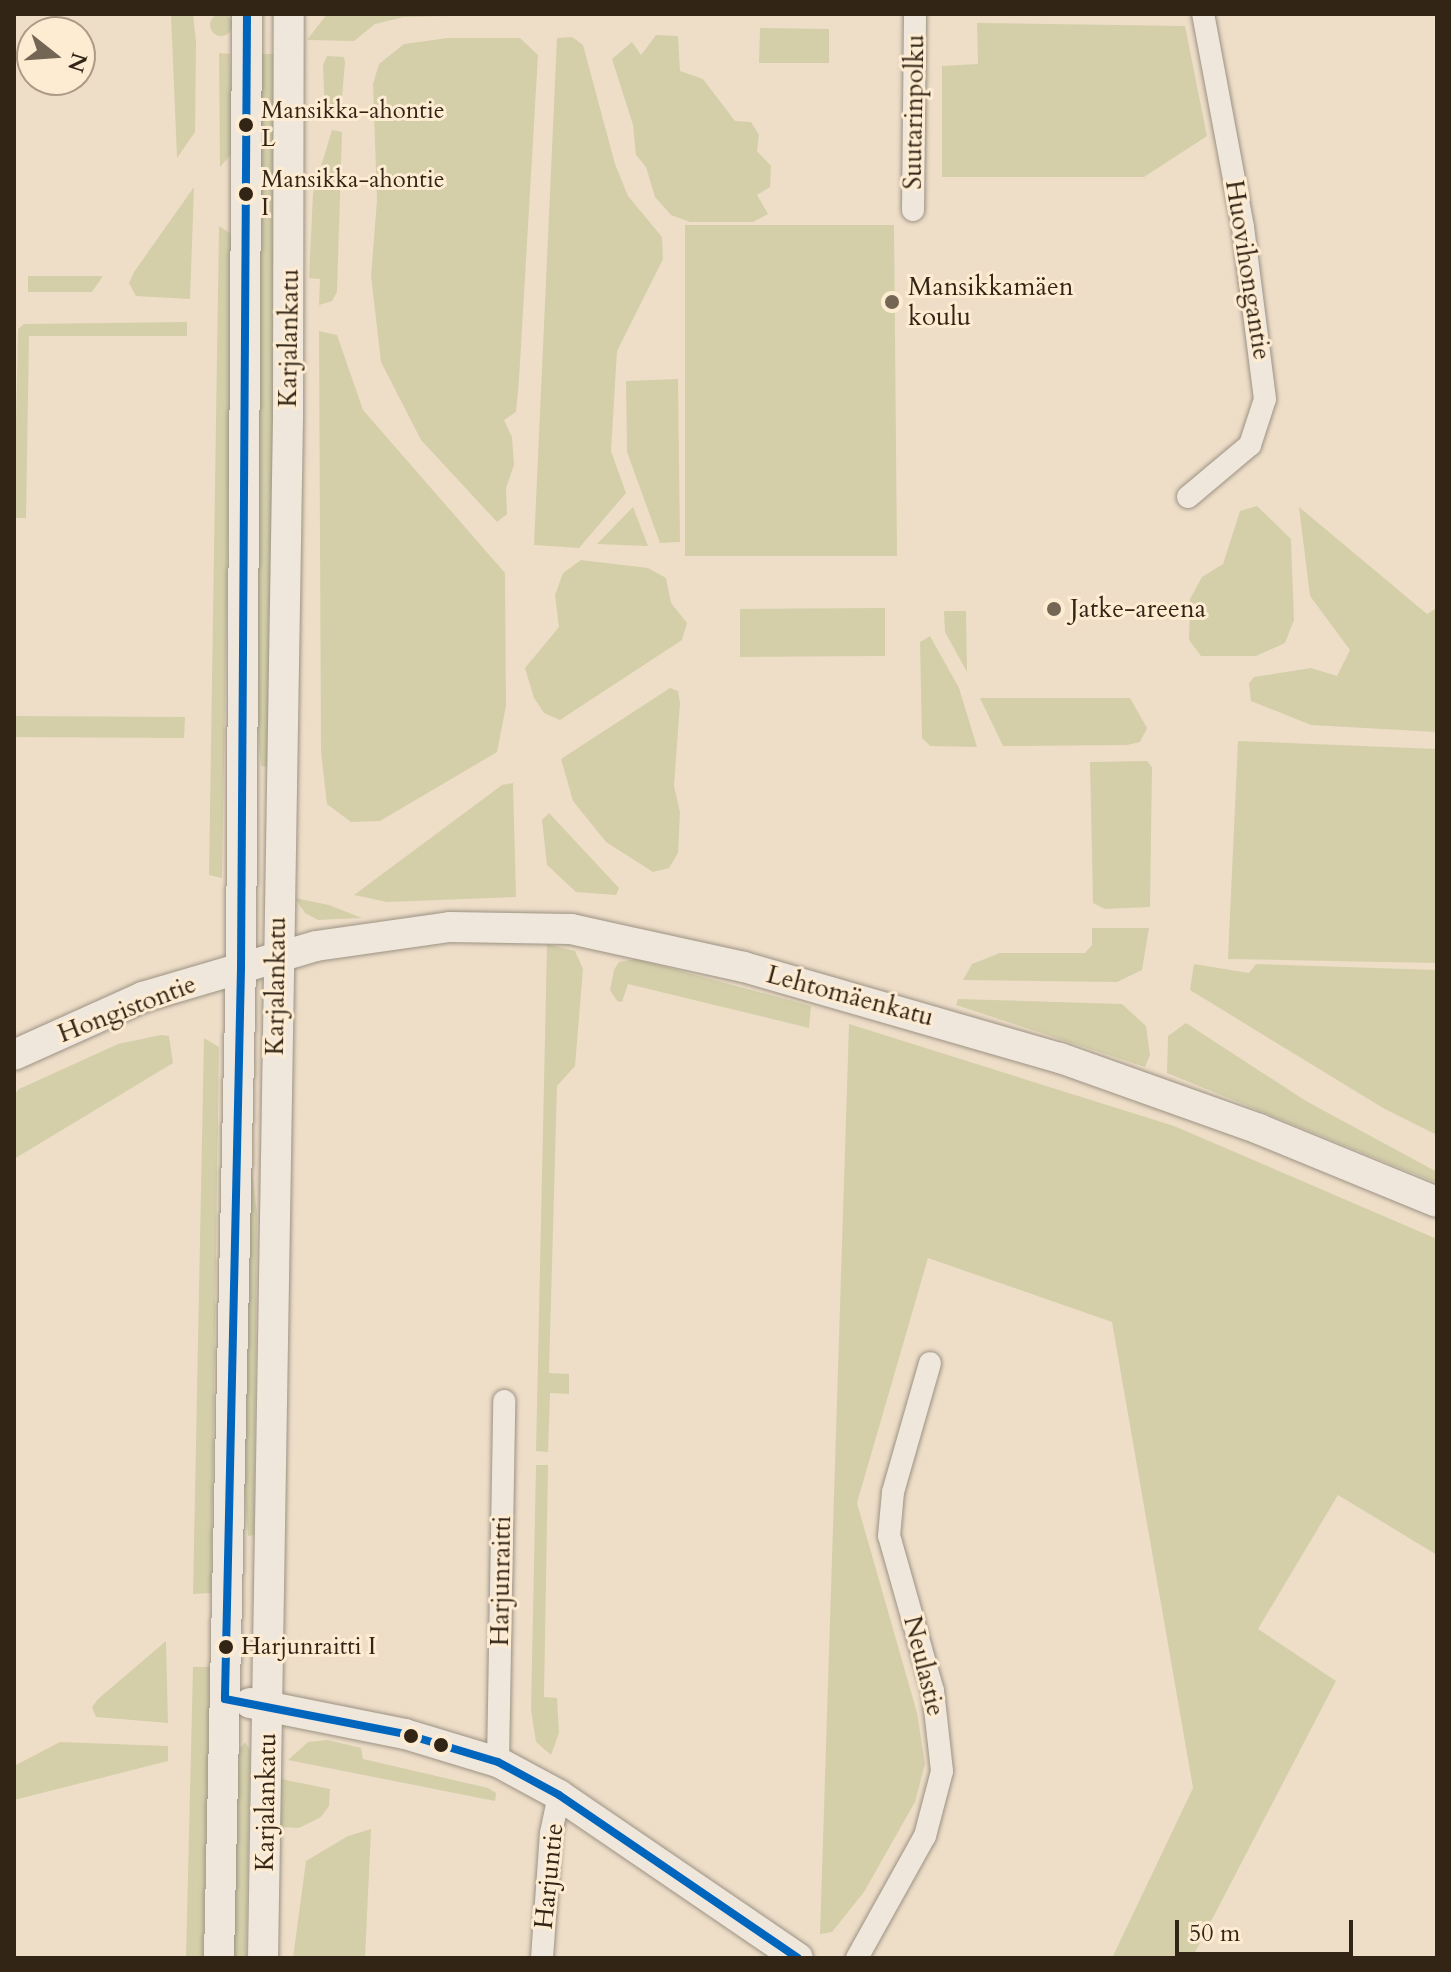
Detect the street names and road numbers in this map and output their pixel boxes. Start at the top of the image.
street label: Suutarinpolku [897,34,931,190]
street label: Huovihongantie [1218,178,1278,362]
street label: Karjalankatu [272,268,306,408]
street label: Karjalankatu [259,916,293,1056]
street label: Lehtomäenkatu [763,959,937,1033]
street label: Hongistontie [53,968,201,1050]
street label: Harjunraitti [484,1515,518,1647]
street label: Neulastie [897,1613,951,1719]
street label: Karjalankatu [249,1732,283,1872]
street label: Harjuntie [528,1822,570,1930]

